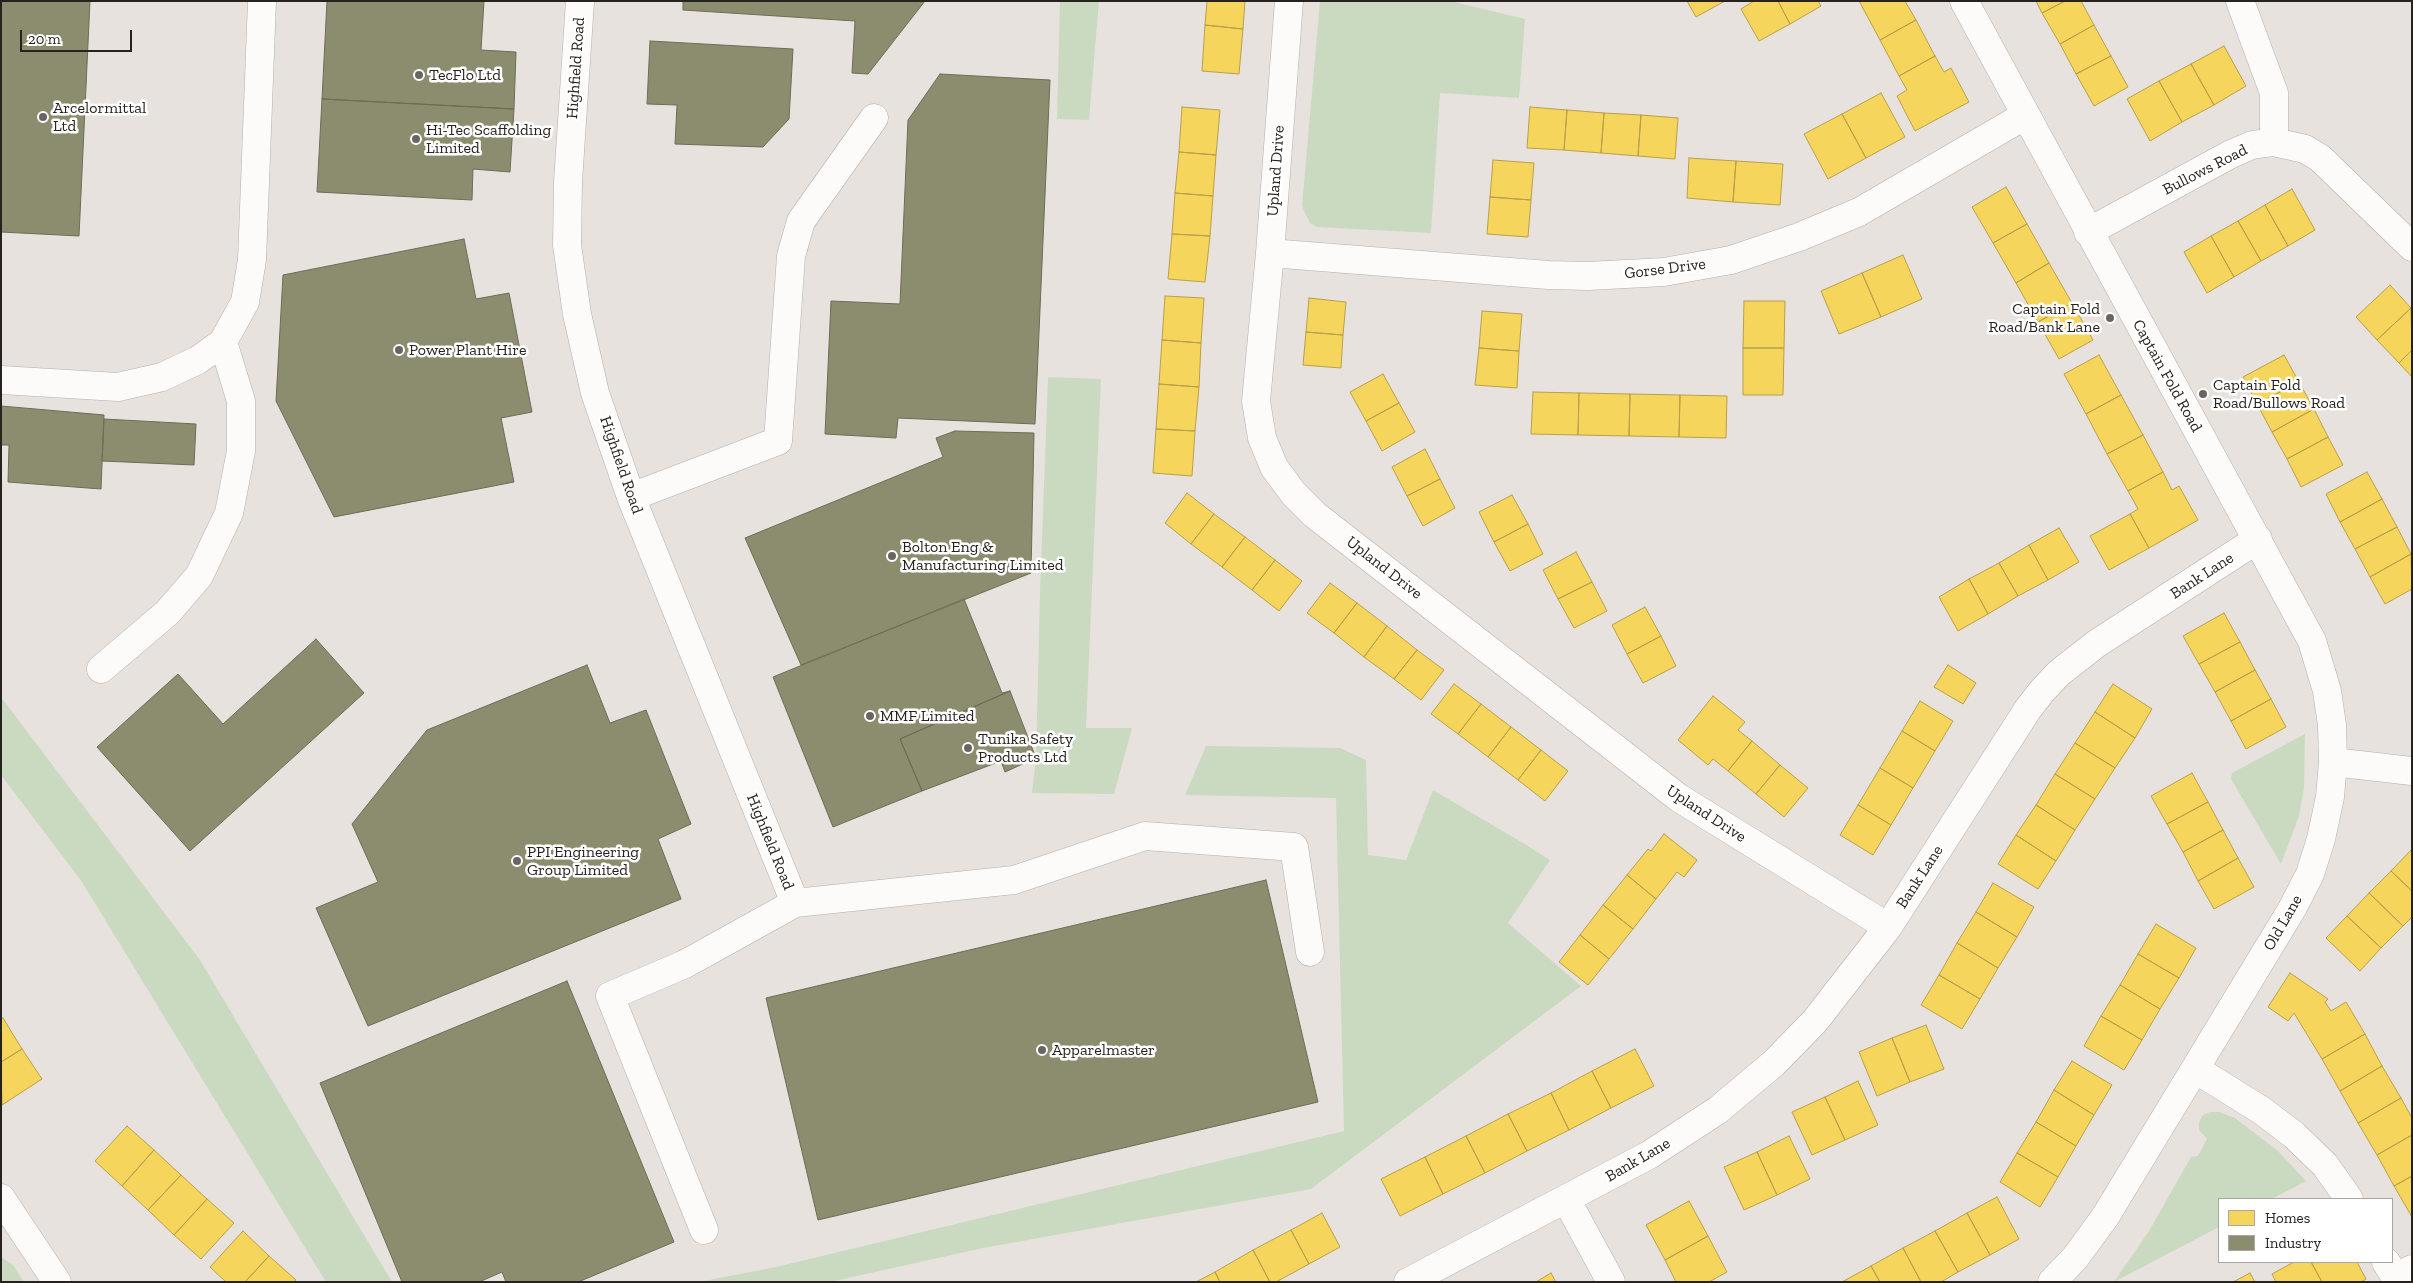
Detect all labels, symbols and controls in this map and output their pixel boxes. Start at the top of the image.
street label: Highfield Road [563,16,589,120]
scale bar [22,20,135,52]
text: 20 m [28,30,61,48]
place label: TecFlo Ltd [429,65,501,85]
marker: TecFlo Ltd [413,69,425,81]
place label: Arcelormittal Ltd [53,98,146,136]
marker: Arcelormittal Ltd [37,111,49,123]
place label: Hi-Tec Scaffolding Limited [426,120,551,158]
street label: Upland Drive [1263,125,1289,217]
marker: Hi-Tec Scaffolding Limited [410,133,422,145]
street label: Bullows Road [2160,140,2250,200]
street label: Gorse Drive [1623,254,1707,284]
place label: Captain Fold Road/Bank Lane [1989,299,2100,337]
marker: Captain Fold Road/Bank Lane [2104,312,2116,324]
street label: Captain Fold Road [2128,316,2206,436]
place label: Power Plant Hire [409,340,527,360]
marker: Power Plant Hire [393,344,405,356]
place label: Captain Fold Road/Bullows Road [2213,375,2345,413]
marker: Captain Fold Road/Bullows Road [2197,388,2209,400]
street label: Highfield Road [595,414,647,516]
street label: Upland Drive [1342,532,1426,604]
place label: Bolton Eng & Manufacturing Limited [902,537,1063,575]
street label: Bank Lane [2167,548,2237,604]
marker: Bolton Eng & Manufacturing Limited [886,550,898,562]
place label: MMF Limited [880,706,975,726]
marker: MMF Limited [864,710,876,722]
place label: Tunika Safety Products Ltd [978,729,1073,767]
marker: Tunika Safety Products Ltd [962,742,974,754]
street label: Upland Drive [1663,781,1749,847]
street label: Highfield Road [742,791,798,893]
place label: PPI Engineering Group Limited [527,842,639,880]
street label: Bank Lane [1892,842,1948,912]
marker: PPI Engineering Group Limited [511,855,523,867]
street label: Old Lane [2259,892,2307,954]
place label: Apparelmaster [1052,1040,1155,1060]
marker: Apparelmaster [1036,1044,1048,1056]
street label: Bank Lane [1602,1134,1674,1186]
legend [2218,1198,2393,1263]
text: Homes [2265,1209,2310,1227]
text: Industry [2265,1234,2321,1252]

